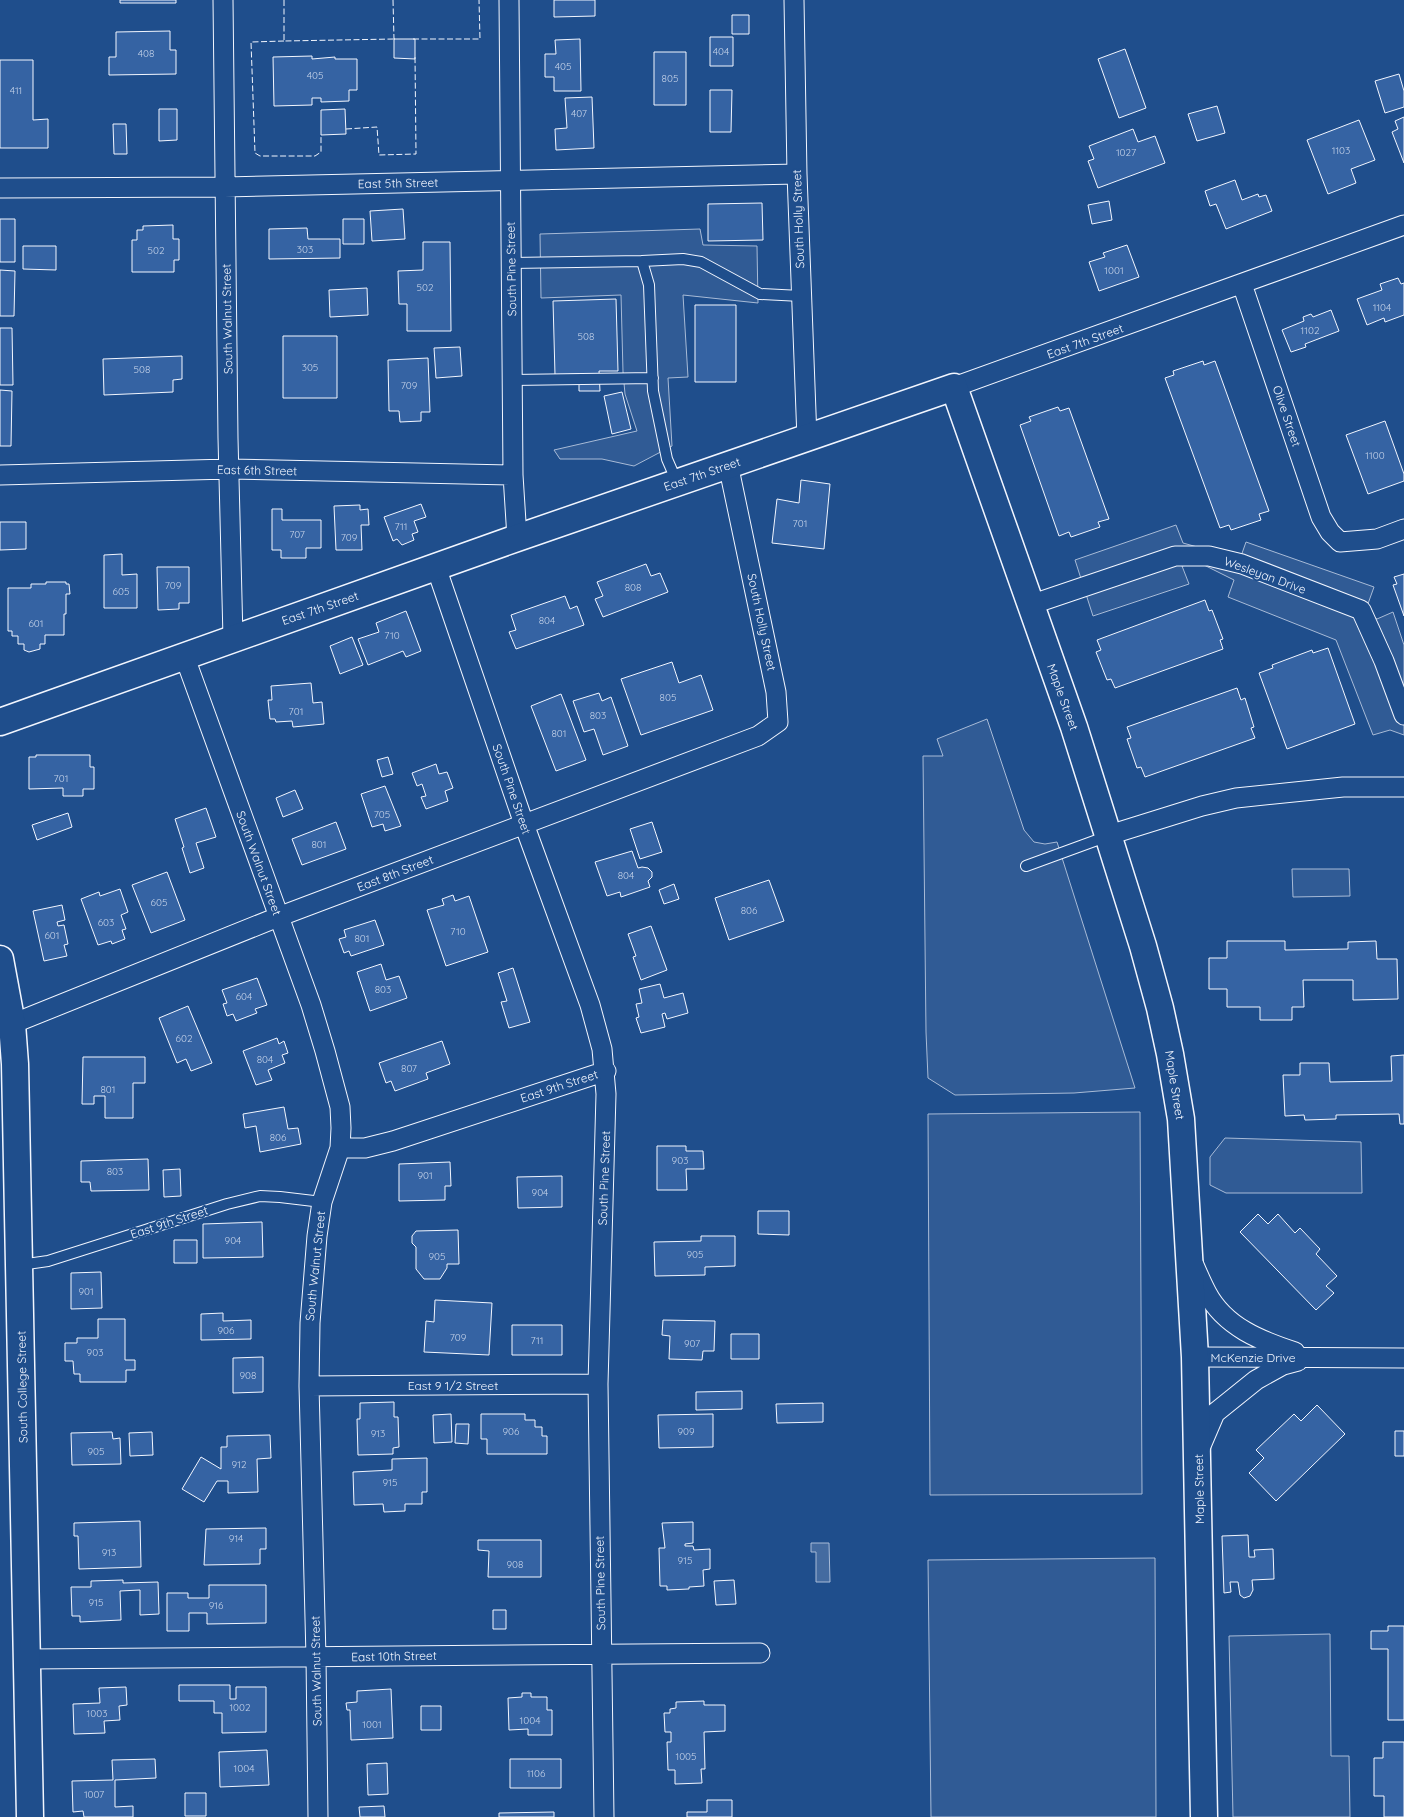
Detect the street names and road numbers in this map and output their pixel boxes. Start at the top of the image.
street label: South Holly Street [789,169,807,269]
street label: East 5th Street [358,175,438,191]
street label: South Pine Street [503,222,519,316]
street label: South Walnut Street [219,264,235,374]
street label: East 7th Street [1045,320,1125,362]
street label: Olive Street [1270,383,1304,449]
street label: East 7th Street [662,454,742,494]
street label: East 6th Street [217,462,297,478]
street label: Wesleyan Drive [1222,553,1308,597]
street label: South Holly Street [744,572,780,672]
street label: East 7th Street [280,588,360,628]
street label: Maple Street [1044,662,1082,732]
street label: South Pine Street [490,742,534,836]
street label: South Walnut Street [233,809,285,917]
street label: East 8th Street [355,852,435,894]
street label: Maple Street [1162,1049,1188,1121]
street label: East 9th Street [518,1066,600,1106]
street label: South Pine Street [595,1131,613,1225]
street label: East 9th Street [128,1202,210,1242]
street label: South Walnut Street [302,1210,328,1322]
street label: South College Street [14,1331,30,1443]
street label: McKenzie Drive [1211,1350,1296,1365]
street label: East 9 1/2 Street [408,1378,498,1393]
street label: Maple Street [1191,1454,1207,1524]
street label: South Pine Street [592,1536,608,1630]
street label: South Walnut Street [308,1616,324,1726]
street label: East 10th Street [351,1648,437,1664]

